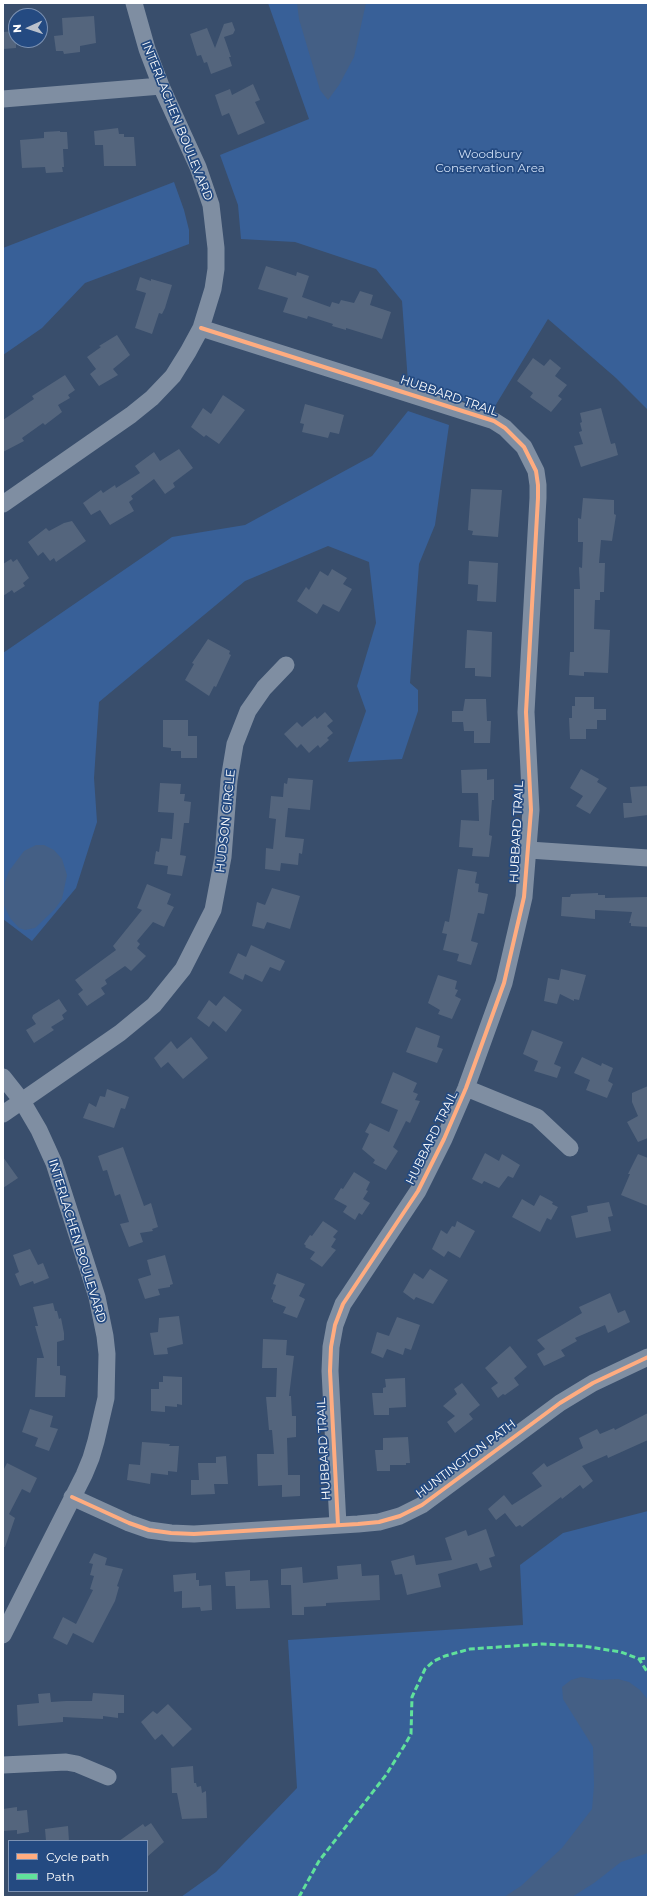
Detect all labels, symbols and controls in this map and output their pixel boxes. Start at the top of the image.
north arrow [8,8,48,48]
text: N [10,24,24,33]
street label: INTERLACHEN BOULEVARD [138,39,216,203]
park label: Woodbury Conservation Area [435,147,545,175]
street label: HUBBARD TRAIL [398,373,500,419]
street label: HUDSON CIRCLE [213,769,239,873]
street label: HUBBARD TRAIL [507,780,527,884]
street label: HUBBARD TRAIL [403,1089,461,1187]
street label: INTERLACHEN BOULEVARD [45,1157,109,1325]
street label: HUBBARD TRAIL [314,1397,334,1501]
street label: HUNTINGTON PATH [413,1417,519,1501]
legend [8,1840,148,1892]
text: Cycle path [46,1849,109,1864]
text: Path [46,1869,75,1884]

